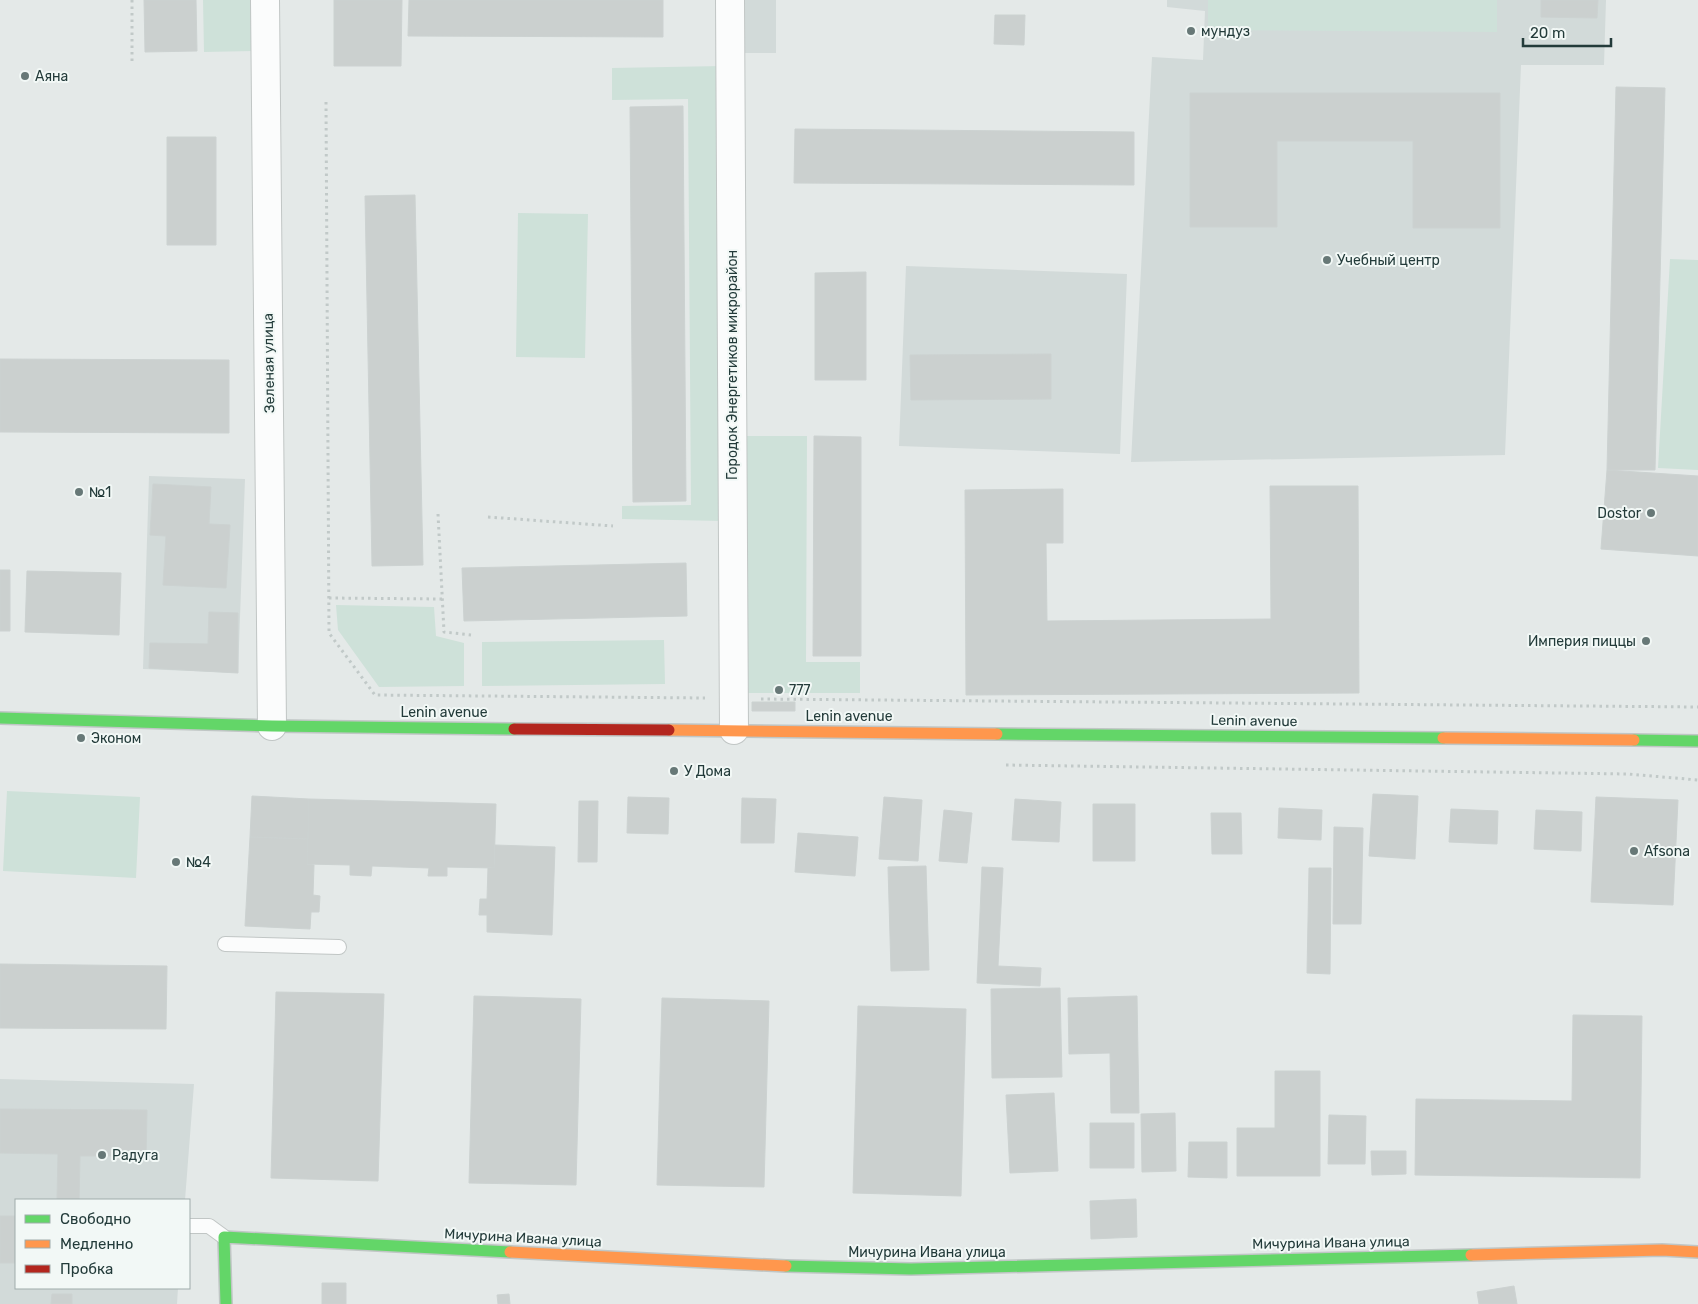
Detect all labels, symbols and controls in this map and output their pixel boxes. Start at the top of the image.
scale bar [1523,15,1610,47]
place label: мундуз [1201,23,1250,40]
text: 20 m [1530,24,1565,42]
marker: мундуз [1185,25,1197,37]
place label: Аяна [35,68,68,85]
marker: Аяна [19,70,31,82]
street label: Городок Энергетиков микрорайон [724,250,741,480]
place label: Учебный центр [1337,252,1440,269]
marker: Учебный центр [1321,254,1333,266]
street label: Зеленая улица [260,313,278,413]
place label: №1 [89,484,111,501]
marker: №1 [73,486,85,498]
place label: Dostor [1597,505,1642,522]
marker: Dostor [1645,507,1657,519]
place label: Империя пиццы [1528,633,1636,650]
marker: Империя пиццы [1640,635,1652,647]
place label: 777 [789,682,811,699]
marker: 777 [773,684,785,696]
street label: Lenin avenue [400,704,488,721]
street label: Lenin avenue [805,708,893,725]
street label: Lenin avenue [1210,712,1298,730]
place label: Эконом [91,730,141,747]
marker: Эконом [75,732,87,744]
place label: У Дома [684,763,731,780]
marker: У Дома [668,765,680,777]
place label: Afsona [1644,843,1690,860]
marker: Afsona [1628,845,1640,857]
place label: №4 [186,854,211,871]
marker: №4 [170,856,182,868]
place label: Радуга [112,1147,159,1164]
marker: Радуга [96,1149,108,1161]
legend [15,1199,190,1289]
text: Свободно [60,1210,131,1228]
street label: Мичурина Ивана улица [444,1225,602,1251]
street label: Мичурина Ивана улица [1252,1233,1410,1253]
text: Медленно [60,1235,133,1253]
street label: Мичурина Ивана улица [848,1244,1006,1261]
text: Пробка [60,1260,113,1278]

